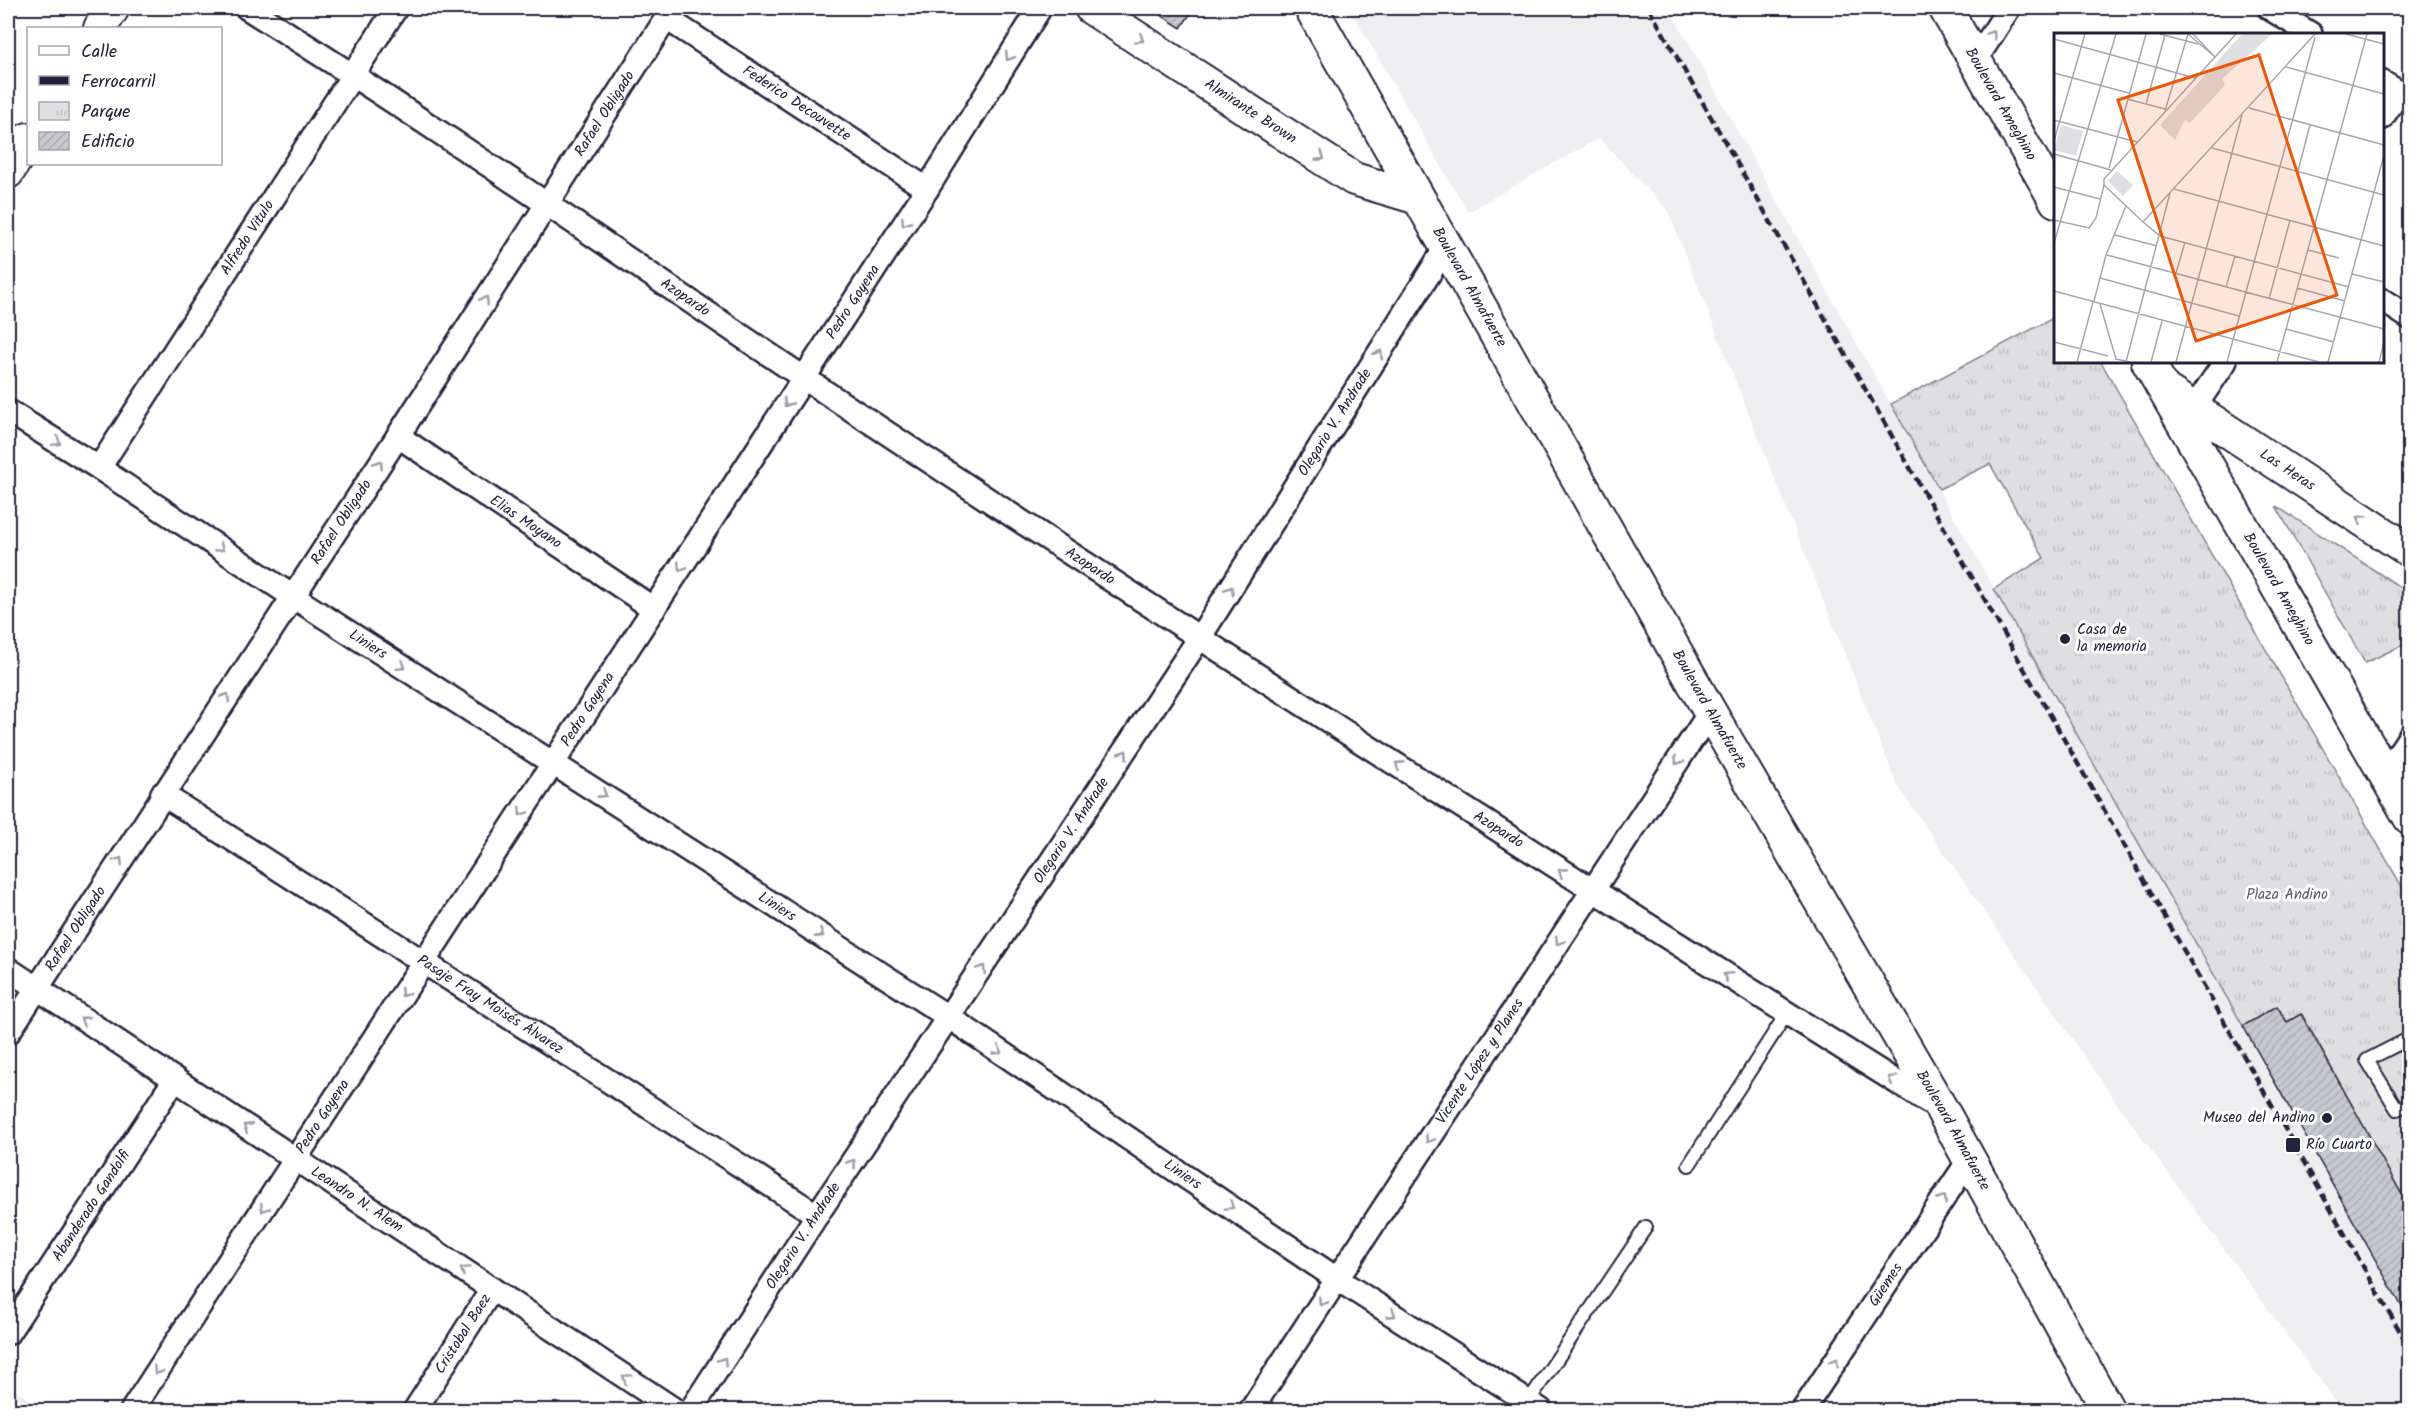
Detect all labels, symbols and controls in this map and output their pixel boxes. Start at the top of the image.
legend [27,27,222,165]
one-way arrow [1985,30,1996,41]
one-way arrow [1134,32,1144,44]
inset map [2054,33,2384,363]
text: Calle [81,38,117,67]
street label: Boulevard Ameghino [1958,43,2043,166]
one-way arrow [1004,51,1016,61]
street label: Federico Decouvette [737,59,856,148]
street label: Rafael Obligado [568,66,642,161]
text: Ferrocarril [81,68,156,97]
street label: Almirante Brown [1199,73,1301,151]
text: Parque [81,98,130,127]
text: Edificio [81,128,135,157]
one-way arrow [1315,150,1325,162]
street label: Alfredo Vitulo [214,195,281,280]
one-way arrow [901,216,912,227]
street label: Boulevard Almafuerte [1426,223,1513,352]
street label: Pedro Goyena [820,260,887,344]
street label: Azopardo [655,272,715,323]
one-way arrow [478,296,489,307]
one-way arrow [1371,350,1383,360]
street label: Olegario V. Andrade [1292,364,1378,481]
one-way arrow [783,396,794,407]
one-way arrow [51,434,61,446]
street label: Las Heras [2254,443,2321,498]
one-way arrow [372,460,383,471]
street label: Rafael Obligado [305,475,379,570]
street label: Elias Moyano [484,489,567,556]
one-way arrow [2357,514,2367,526]
street label: Boulevard Ameghino [2236,528,2321,651]
one-way arrow [214,541,225,552]
street label: Azopardo [1060,541,1120,592]
one-way arrow [677,560,688,571]
one-way arrow [1223,586,1234,597]
place label: Casa de la memoria [2077,618,2147,659]
street label: Liniers [344,623,392,666]
marker: Casa de la memoria [2058,632,2072,646]
street label: Boulevard Almafuerte [1665,645,1753,775]
one-way arrow [396,658,406,670]
street label: Pedro Goyena [555,667,621,752]
one-way arrow [218,693,230,703]
one-way arrow [1116,749,1127,760]
one-way arrow [1674,754,1685,765]
one-way arrow [1394,762,1405,773]
street label: Olegario V. Andrade [1027,772,1116,889]
one-way arrow [597,787,607,799]
one-way arrow [518,805,529,816]
street label: Azopardo [1468,805,1528,855]
one-way arrow [112,856,123,867]
one-way arrow [1558,867,1568,879]
street label: Rafael Obligado [39,882,113,977]
park label: Plaza Andino [2246,883,2328,907]
street label: Liniers [753,886,801,929]
one-way arrow [813,927,824,938]
one-way arrow [1554,935,1566,945]
street label: Pasaje Fray Moisés Álvarez [412,949,569,1061]
one-way arrow [975,965,986,976]
one-way arrow [1723,971,1733,983]
one-way arrow [400,986,411,997]
street label: Vicente López y Planes [1430,993,1531,1129]
one-way arrow [80,1015,90,1027]
one-way arrow [992,1043,1002,1055]
street label: Boulevard Almafuerte [1909,1066,1996,1195]
street label: Pedro Goyena [290,1075,356,1159]
one-way arrow [1888,1075,1898,1087]
place label: Museo del Andino [2203,1106,2315,1130]
marker: Museo del Andino [2320,1111,2334,1125]
one-way arrow [243,1122,253,1134]
one-way arrow [1425,1132,1436,1143]
place label: Río Cuarto [2306,1133,2372,1157]
marker: Río Cuarto [2284,1136,2302,1154]
street label: Abanderado Gandolfi [46,1146,137,1266]
street label: Liniers [1159,1153,1207,1197]
one-way arrow [845,1159,857,1169]
street label: Leandro N. Alem [306,1160,408,1239]
street label: Olegario V. Andrade [760,1178,847,1295]
one-way arrow [1936,1195,1947,1206]
one-way arrow [1223,1199,1234,1210]
one-way arrow [259,1202,271,1212]
street label: Güemes [1863,1258,1910,1312]
one-way arrow [459,1267,470,1278]
street label: Cristobal Baez [429,1289,498,1379]
one-way arrow [1318,1295,1329,1306]
one-way arrow [1385,1307,1396,1318]
one-way arrow [716,1357,727,1368]
one-way arrow [1828,1357,1839,1368]
one-way arrow [153,1365,165,1375]
one-way arrow [622,1374,633,1385]

